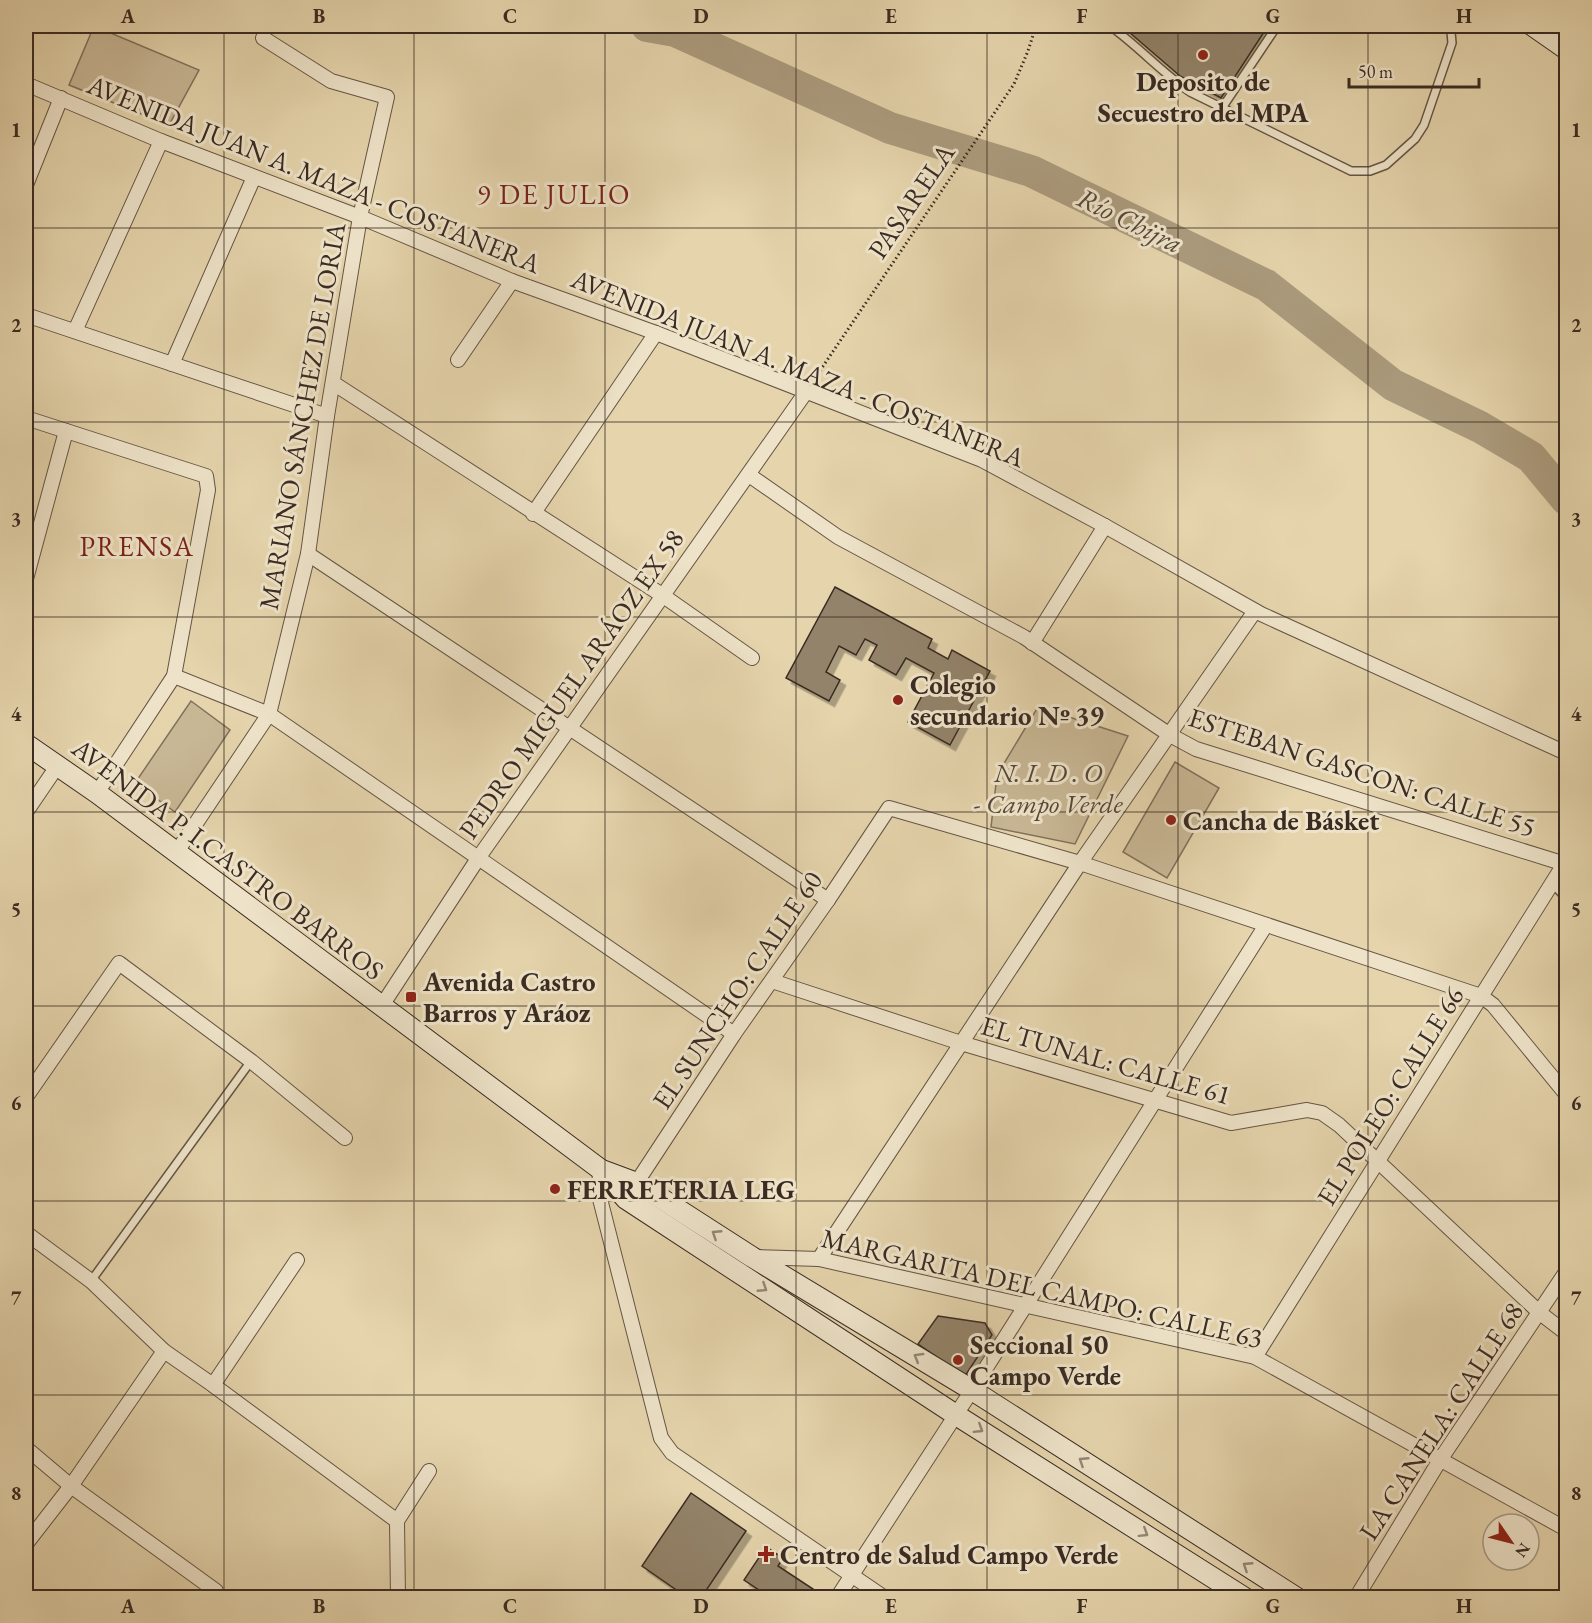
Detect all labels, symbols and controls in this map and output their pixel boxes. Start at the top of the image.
text: A [120,3,136,29]
text: B [313,3,325,29]
text: C [503,3,517,29]
text: D [693,3,709,29]
text: E [885,3,897,29]
text: F [1077,3,1088,29]
text: G [1266,3,1280,29]
text: H [1456,3,1472,29]
marker: Deposito de Secuestro del MPA [1196,48,1210,62]
scale bar [1349,51,1480,89]
text: 50 m [1358,60,1393,83]
place label: Deposito de Secuestro del MPA [1097,64,1309,130]
street label: AVENIDA JUAN A. MAZA - COSTANERA [81,66,546,281]
text: 1 [11,117,21,143]
text: 1 [1571,117,1581,143]
street label: PASARELA [860,137,962,265]
district label: 9 DE JULIO [477,176,631,212]
water label: Río Chijra [1071,179,1189,261]
street label: MARIANO SÁNCHEZ DE LORIA [251,219,353,612]
street label: AVENIDA JUAN A. MAZA - COSTANERA [565,260,1030,475]
text: 2 [11,312,22,338]
text: 2 [1571,312,1582,338]
text: 3 [11,506,21,532]
text: 3 [1571,506,1581,532]
street label: PEDRO MIGUEL ARÁOZ EX 58 [451,522,691,846]
district label: PRENSA [80,528,194,564]
place label: Colegio secundario Nº 39 [910,667,1104,733]
marker: Colegio secundario Nº 39 [891,693,905,707]
street label: ESTEBAN GASCON: CALLE 55 [1184,699,1540,845]
text: 4 [11,701,22,727]
text: 4 [1571,701,1582,727]
street label: AVENIDA P. I.CASTRO BARROS [64,730,391,988]
park label: N. I. D . O - Campo Verde [973,755,1123,821]
place label: Cancha de Básket [1183,803,1379,838]
marker: Cancha de Básket [1164,813,1178,827]
street label: EL SUNCHO: CALLE 60 [644,864,830,1116]
text: 5 [11,896,21,922]
text: 5 [1571,896,1581,922]
place label: Avenida Castro Barros y Aráoz [422,964,596,1030]
street label: EL POLEO: CALLE 66 [1309,980,1472,1212]
marker: Avenida Castro Barros y Aráoz [404,990,418,1004]
street label: EL TUNAL: CALLE 61 [977,1008,1235,1112]
text: 6 [11,1090,22,1116]
text: 6 [1571,1090,1582,1116]
place label: FERRETERIA LEG [567,1172,795,1207]
marker: FERRETERIA LEG [548,1182,562,1196]
street label: MARGARITA DEL CAMPO: CALLE 63 [818,1220,1266,1356]
one-way arrow [712,1229,722,1241]
one-way arrow [757,1281,767,1293]
text: 7 [11,1285,22,1311]
text: 7 [1571,1285,1582,1311]
street label: LA CANELA: CALLE 68 [1351,1295,1531,1547]
place label: Seccional 50 Campo Verde [970,1327,1121,1393]
one-way arrow [914,1353,924,1365]
marker: Seccional 50 Campo Verde [951,1353,965,1367]
one-way arrow [973,1422,983,1434]
one-way arrow [1079,1457,1090,1468]
text: 8 [11,1480,21,1506]
text: 8 [1571,1480,1581,1506]
north arrow [1481,1512,1541,1572]
one-way arrow [1138,1526,1148,1538]
place label: Centro de Salud Campo Verde [780,1537,1118,1572]
text: N [1511,1539,1535,1562]
marker: Centro de Salud Campo Verde [757,1545,775,1563]
one-way arrow [1243,1562,1254,1573]
text: A [120,1593,136,1619]
text: B [313,1593,325,1619]
text: C [503,1593,517,1619]
text: D [693,1593,709,1619]
text: E [885,1593,897,1619]
text: F [1077,1593,1088,1619]
text: G [1266,1593,1280,1619]
text: H [1456,1593,1472,1619]

